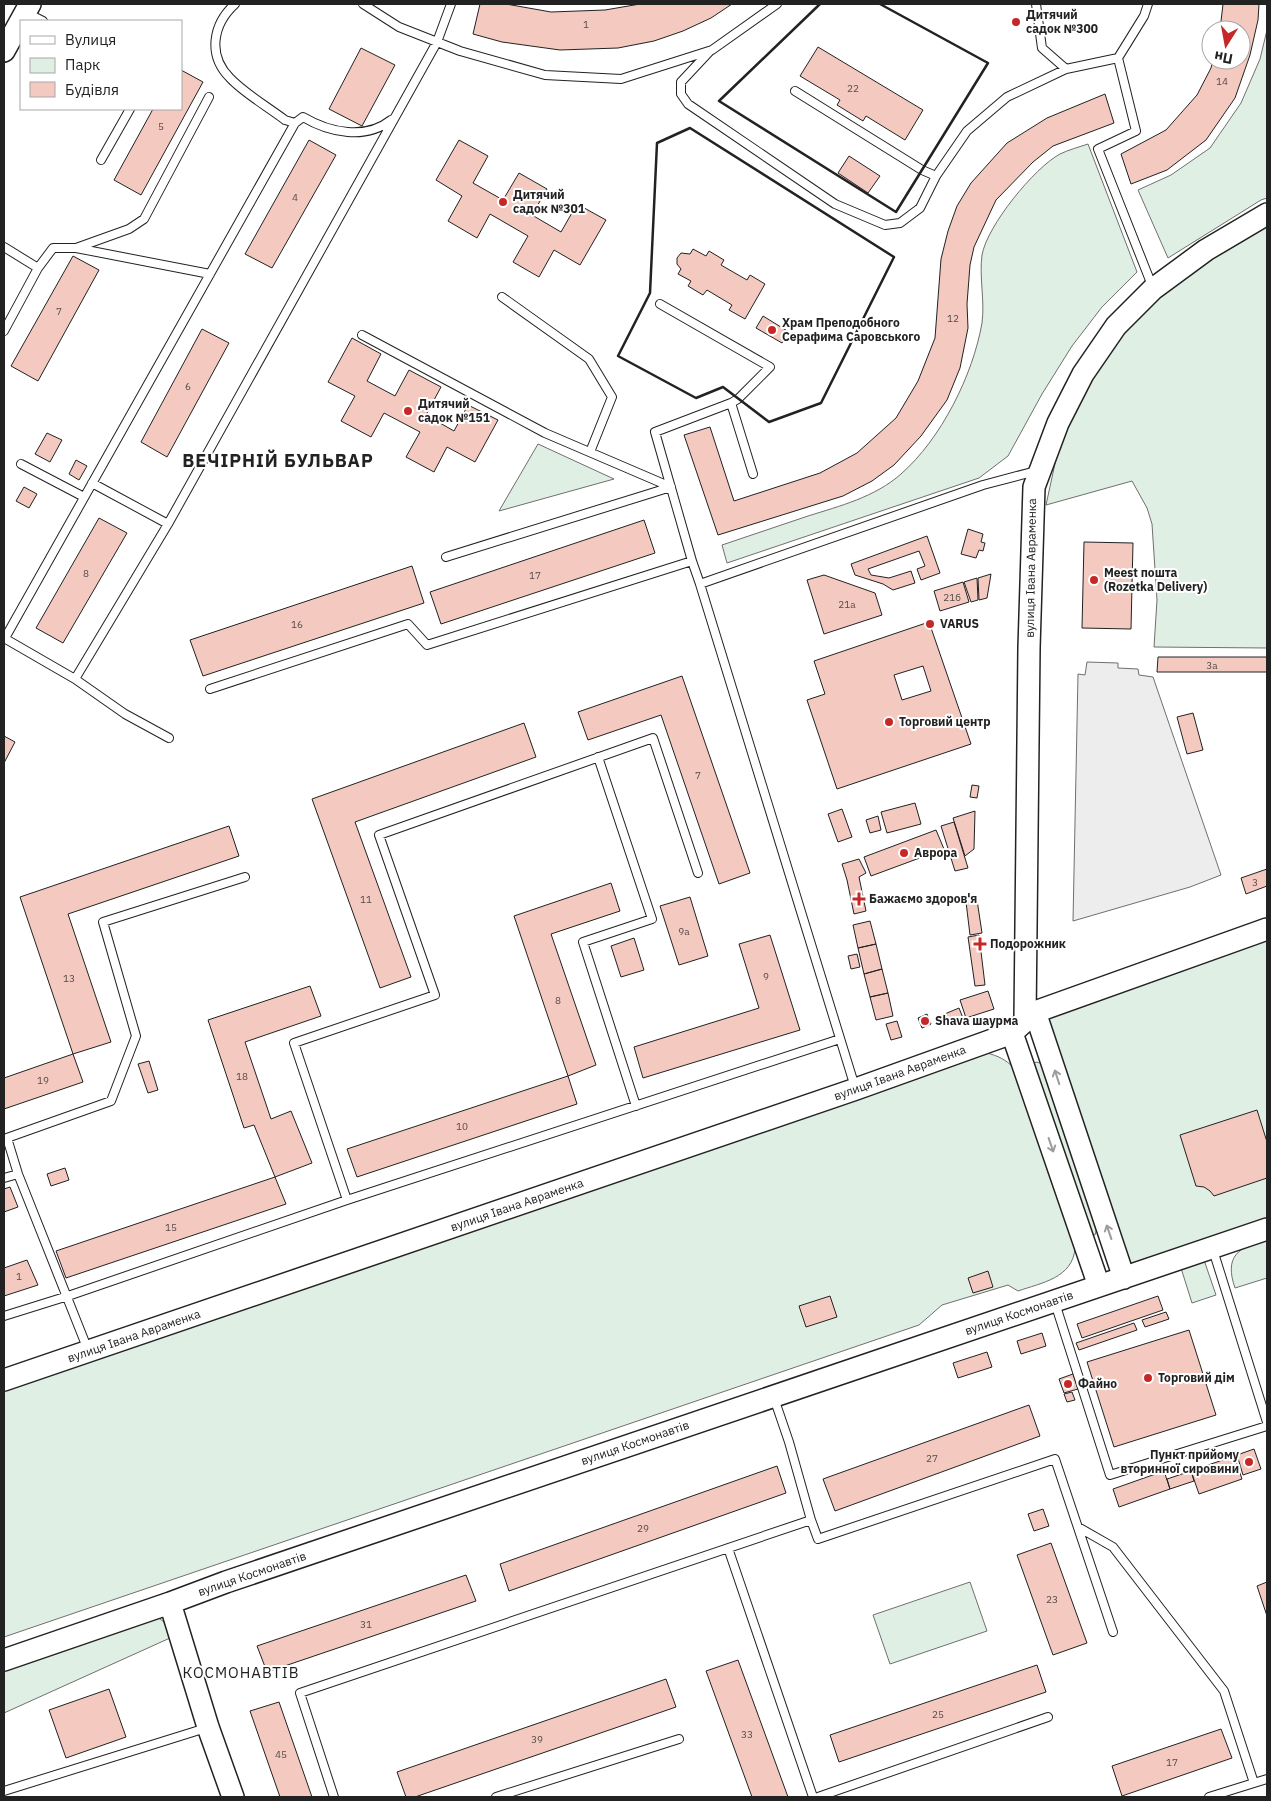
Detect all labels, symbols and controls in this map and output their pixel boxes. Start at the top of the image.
place label: Дитячий садок №300 [1026,7,1098,36]
marker: Дитячий садок №300 [1010,16,1022,28]
house number: 1 [583,18,589,31]
legend [20,20,182,110]
north arrow [1201,20,1251,70]
text: Вулиця [65,30,116,49]
text: Пн [1213,47,1234,68]
text: Парк [65,55,100,74]
house number: 14 [1216,75,1228,88]
text: Будівля [65,80,119,99]
house number: 22 [847,82,859,95]
house number: 5 [158,120,164,133]
place label: Дитячий садок №301 [513,187,585,216]
house number: 4 [292,191,298,204]
marker: Дитячий садок №301 [497,196,509,208]
house number: 7 [56,305,62,318]
house number: 12 [947,312,959,325]
place label: Храм Преподобного Серафима Саровського [782,315,920,344]
marker: Храм Преподобного Серафима Саровського [766,324,778,336]
house number: 6 [185,380,191,393]
place label: Дитячий садок №151 [418,396,490,425]
marker: Дитячий садок №151 [402,405,414,417]
district label: ВЕЧІРНІЙ БУЛЬВАР [182,449,374,472]
street label: вулиця Івана Авраменка [1022,498,1039,638]
place label: Meest пошта (Rozetka Delivery) [1104,565,1207,594]
house number: 8 [83,567,89,580]
house number: 17 [529,569,541,582]
marker: Meest пошта (Rozetka Delivery) [1088,574,1100,586]
house number: 21б [943,591,961,604]
house number: 21а [838,598,856,611]
place label: VARUS [940,616,979,631]
house number: 16 [291,618,303,631]
marker: VARUS [924,618,936,630]
house number: 3а [1206,659,1218,672]
place label: Торговий центр [899,714,990,729]
marker: Торговий центр [883,716,895,728]
house number: 7 [695,769,701,782]
place label: Аврора [914,845,957,860]
marker: Аврора [898,847,910,859]
house number: 3 [1252,876,1258,889]
place label: Бажаємо здоров'я [869,891,977,906]
house number: 11 [360,893,372,906]
marker: Бажаємо здоров'я [853,893,865,905]
house number: 9а [678,925,690,938]
place label: Подорожник [990,936,1066,951]
marker: Подорожник [974,938,986,950]
house number: 9 [763,970,769,983]
house number: 13 [63,972,75,985]
house number: 8 [555,994,561,1007]
place label: Shava шаурма [935,1013,1019,1028]
marker: Shava шаурма [919,1015,931,1027]
street label: вулиця Івана Авраменка [832,1041,968,1103]
house number: 18 [236,1070,248,1083]
one-way arrow [1052,1070,1061,1086]
house number: 19 [37,1074,49,1087]
house number: 10 [456,1120,468,1133]
one-way arrow [1047,1137,1056,1152]
street label: вулиця Івана Авраменка [448,1175,586,1234]
house number: 15 [165,1221,177,1234]
one-way arrow [1104,1224,1113,1240]
house number: 1 [16,1270,22,1283]
street label: вулиця Космонавтів [963,1287,1075,1338]
street label: вулиця Івана Авраменка [65,1306,203,1365]
place label: Торговий дім [1158,1370,1235,1385]
marker: Торговий дім [1142,1372,1154,1384]
place label: Файно [1078,1376,1117,1391]
marker: Файно [1062,1378,1074,1390]
street label: вулиця Космонавтів [579,1417,691,1468]
place label: Пункт прийому вторинної сировини [1121,1447,1240,1476]
house number: 27 [926,1452,938,1465]
marker: Пункт прийому вторинної сировини [1243,1456,1255,1468]
house number: 29 [637,1522,649,1535]
street label: вулиця Космонавтів [196,1548,308,1599]
house number: 23 [1046,1593,1058,1606]
house number: 31 [360,1618,372,1631]
district label: КОСМОНАВТІВ [182,1663,300,1682]
house number: 25 [932,1708,944,1721]
house number: 33 [741,1728,753,1741]
house number: 39 [531,1733,543,1746]
house number: 45 [275,1748,287,1761]
house number: 17 [1166,1756,1178,1769]

